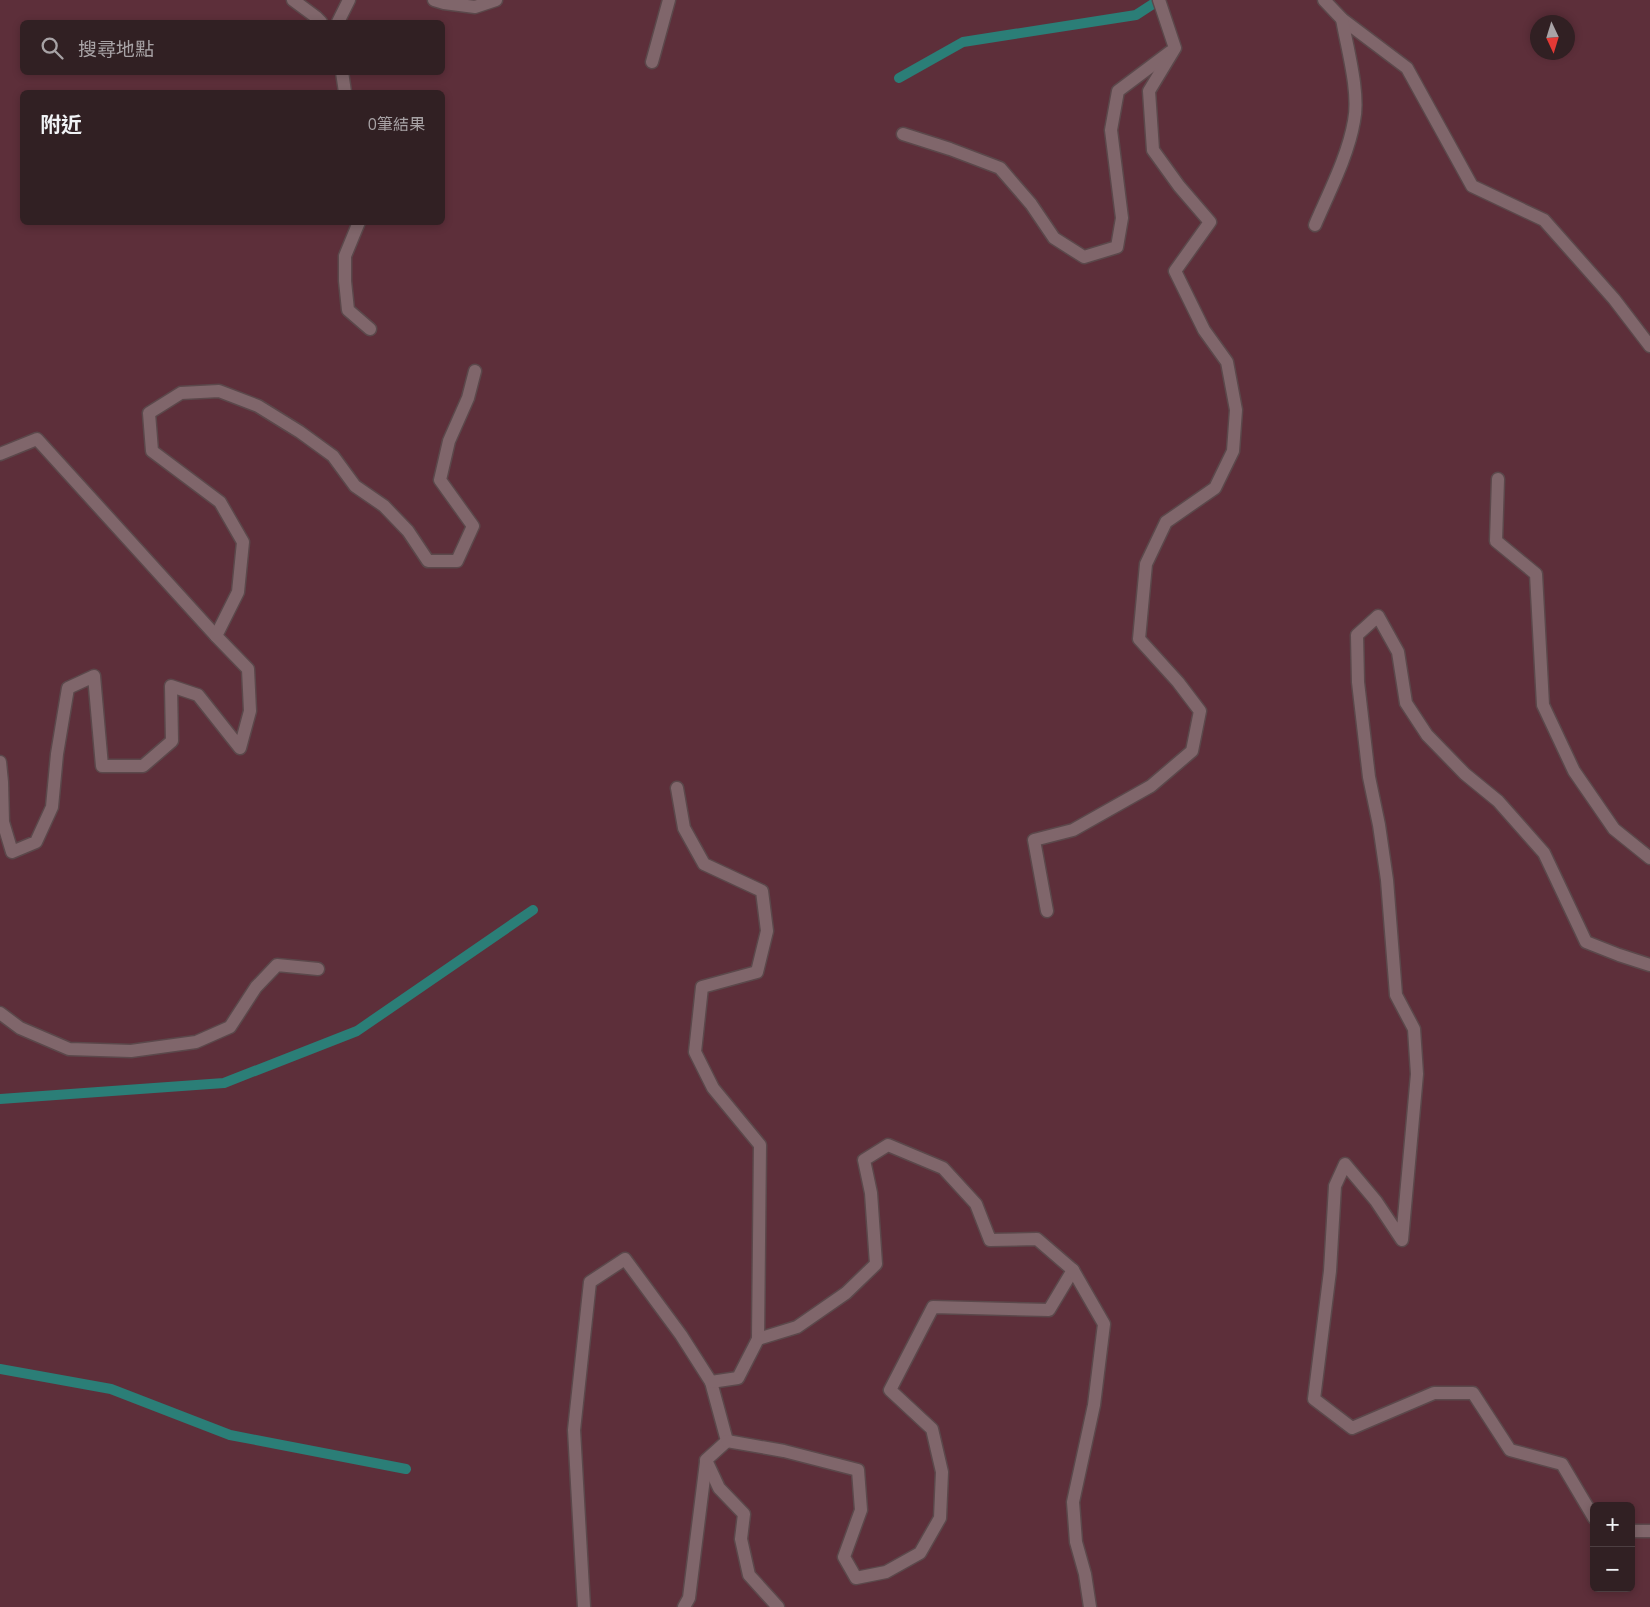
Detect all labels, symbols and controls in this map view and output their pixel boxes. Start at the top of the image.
north arrow [1530,15,1575,60]
search box [20,20,445,75]
icon: search [38,34,66,62]
text: 搜尋地點 [78,36,154,62]
text: 附近 [40,110,82,138]
text: 0筆結果 [368,113,425,135]
map controls [1590,1502,1635,1592]
button: + [1590,1502,1635,1547]
button: − [1590,1547,1635,1592]

